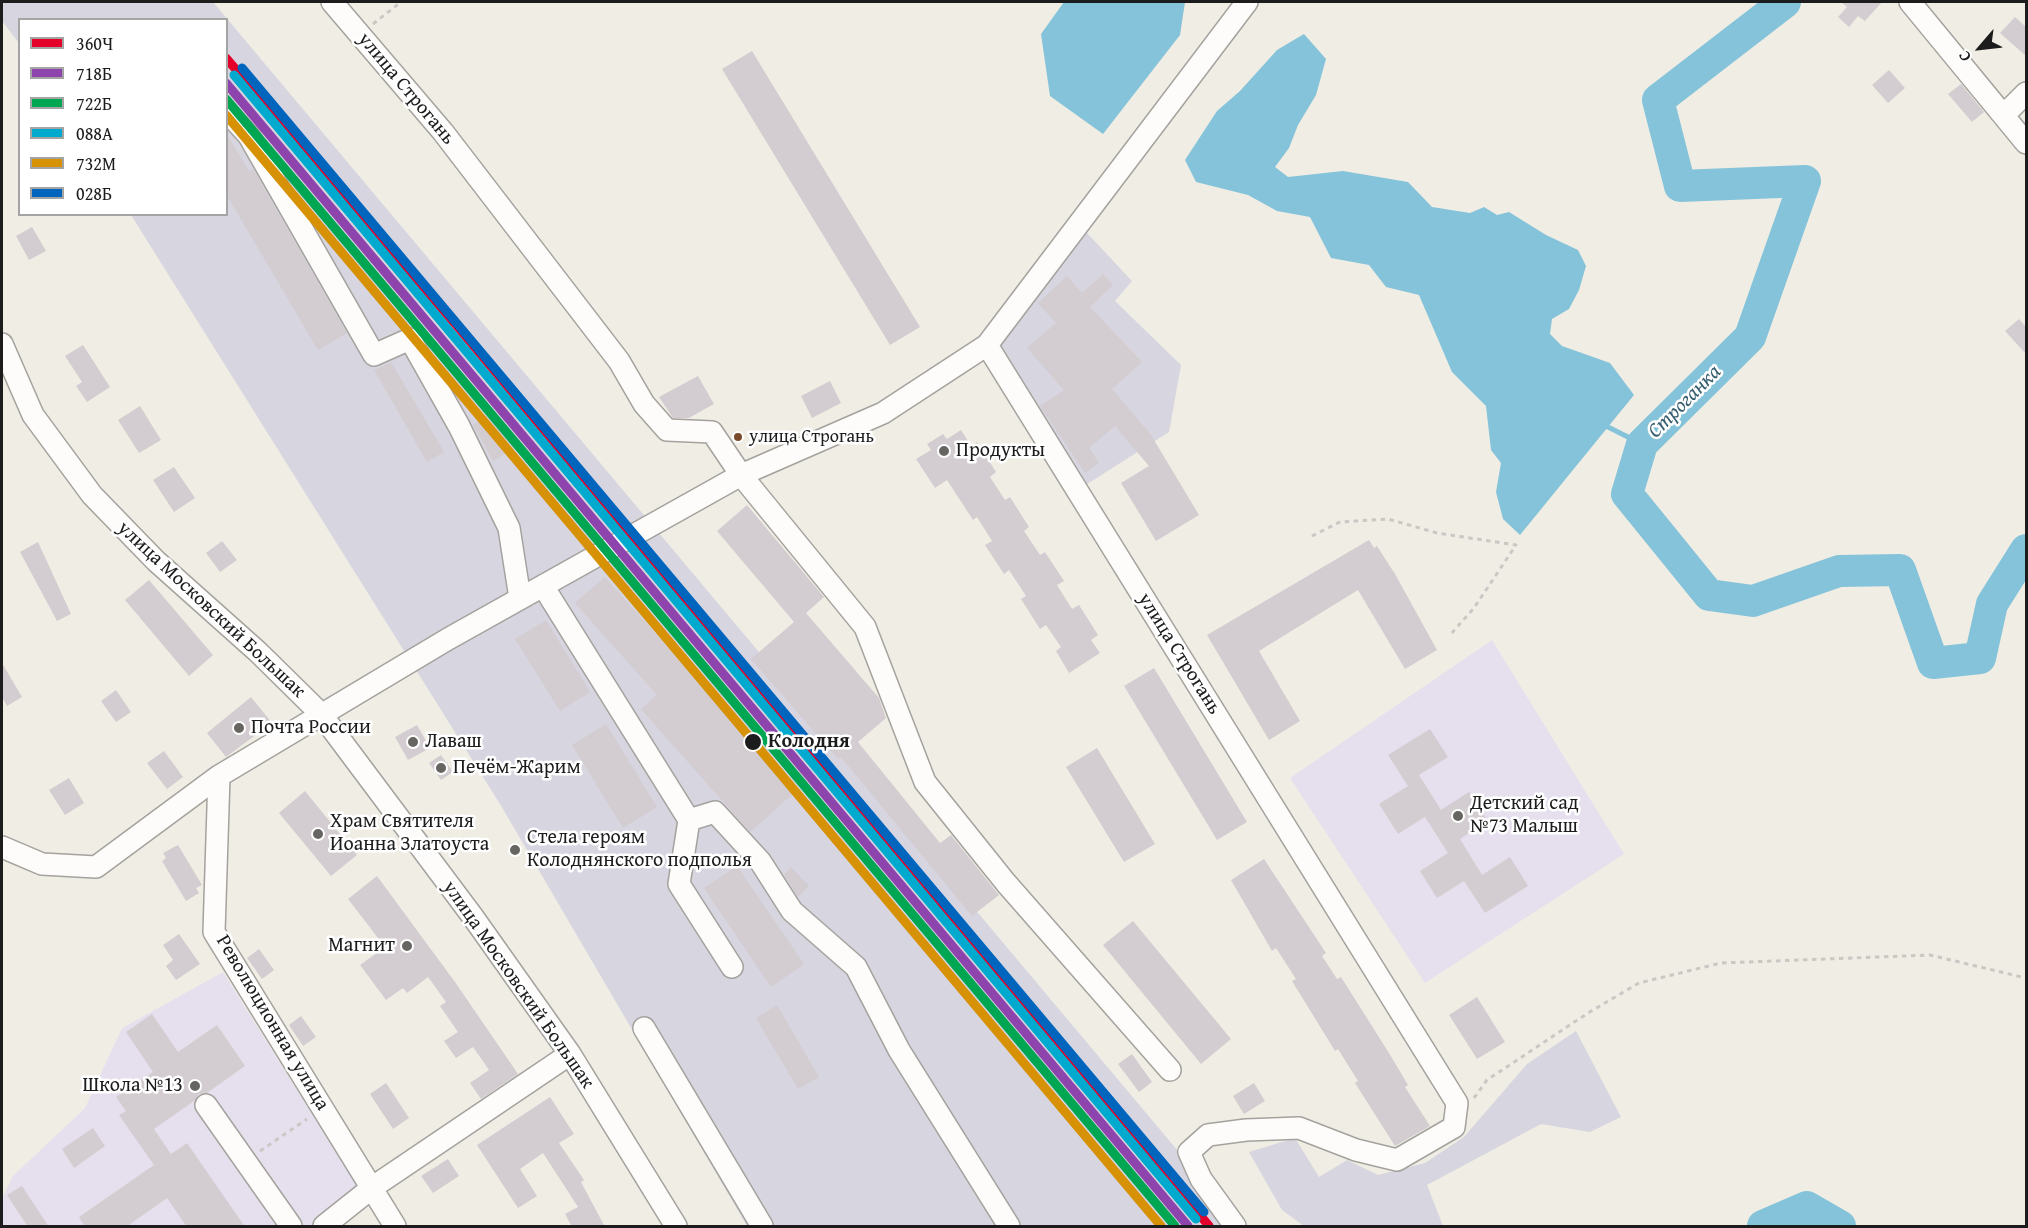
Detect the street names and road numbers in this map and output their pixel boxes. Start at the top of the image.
street label: улица Строгань [352,28,460,150]
street label: улица Московский Большак [112,517,310,703]
street label: улица Строгань [1132,589,1226,719]
street label: улица Московский Большак [437,876,599,1094]
street label: Революционная улица [210,931,334,1115]

